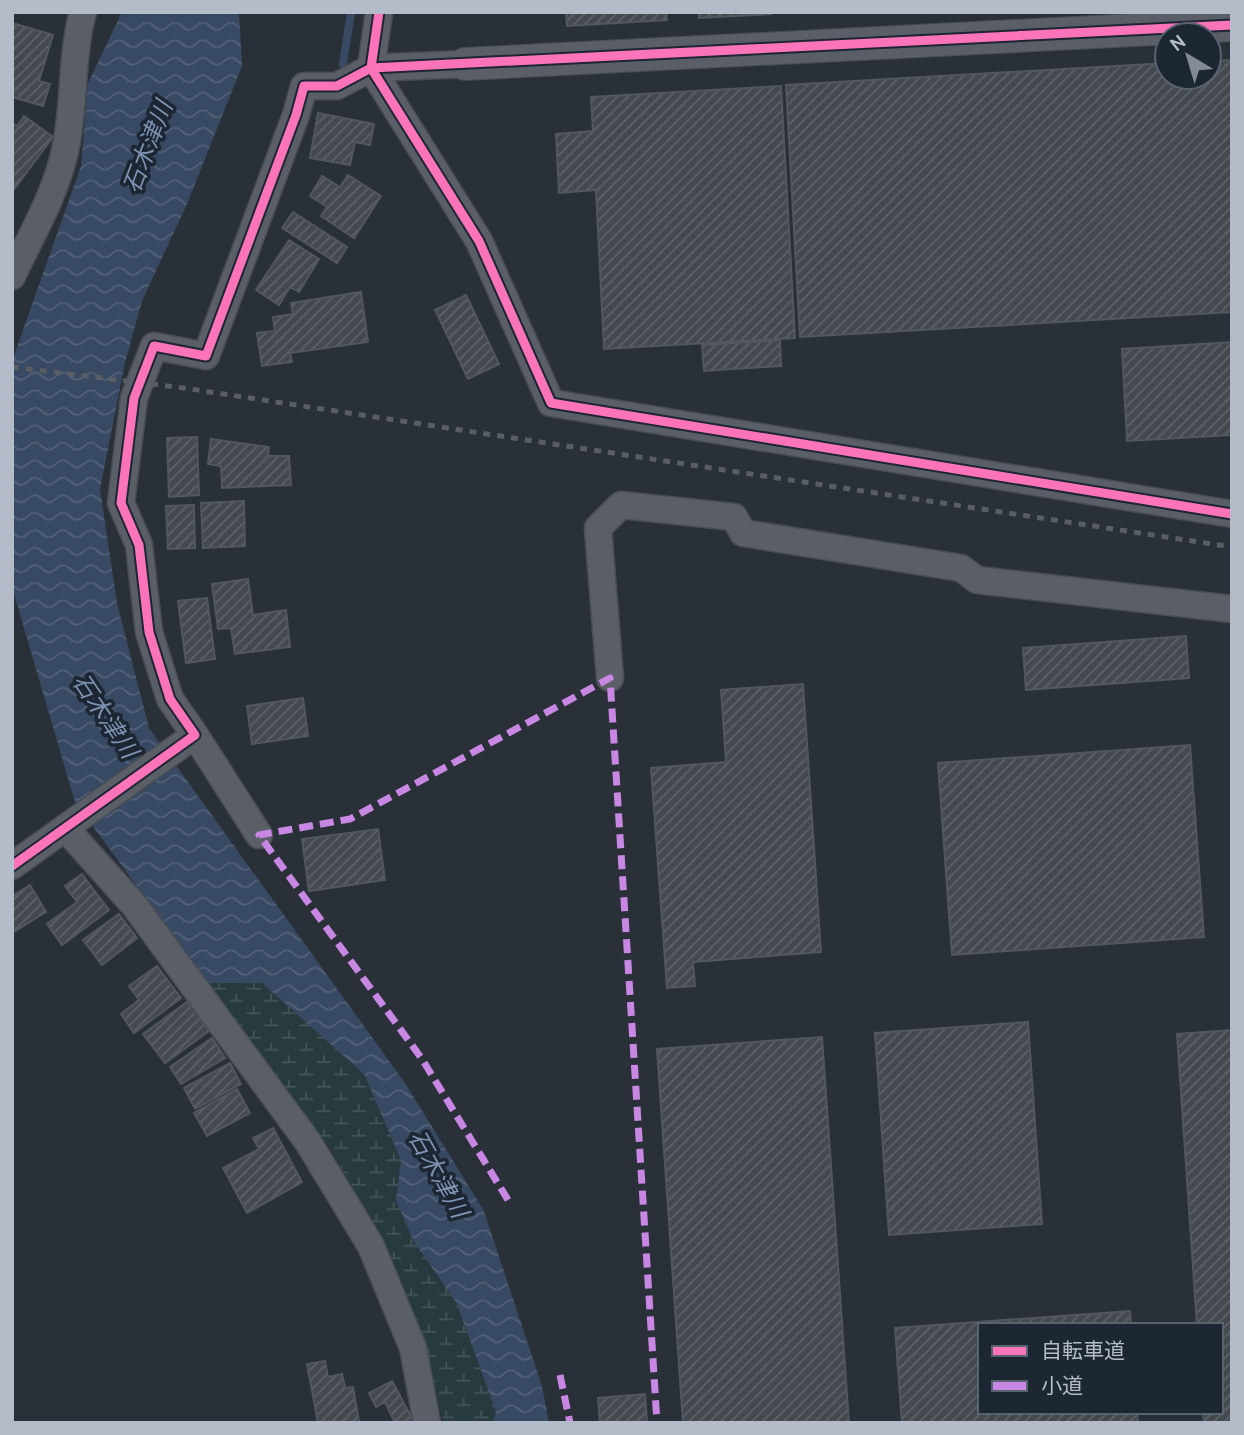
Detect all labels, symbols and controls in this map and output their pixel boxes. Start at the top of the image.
north arrow [1153,21,1223,91]
text: N [1165,30,1190,56]
water label: 石木津川 [117,94,179,197]
water label: 石木津川 [67,668,146,766]
water label: 石木津川 [402,1125,476,1225]
legend [978,1323,1223,1414]
text: 自転車道 [1041,1338,1125,1363]
text: 小道 [1041,1373,1083,1398]

